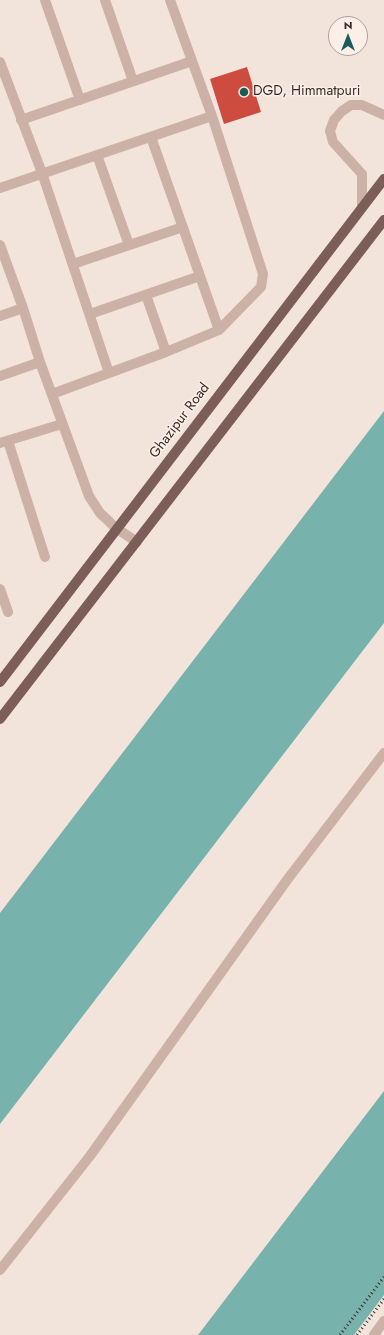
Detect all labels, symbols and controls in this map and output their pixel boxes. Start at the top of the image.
north arrow [328,16,368,56]
text: N [344,17,352,33]
place label: DGD, Himmatpuri [253,84,360,100]
marker: DGD, Himmatpuri [238,86,250,98]
street label: Ghazipur Road [146,380,214,462]

